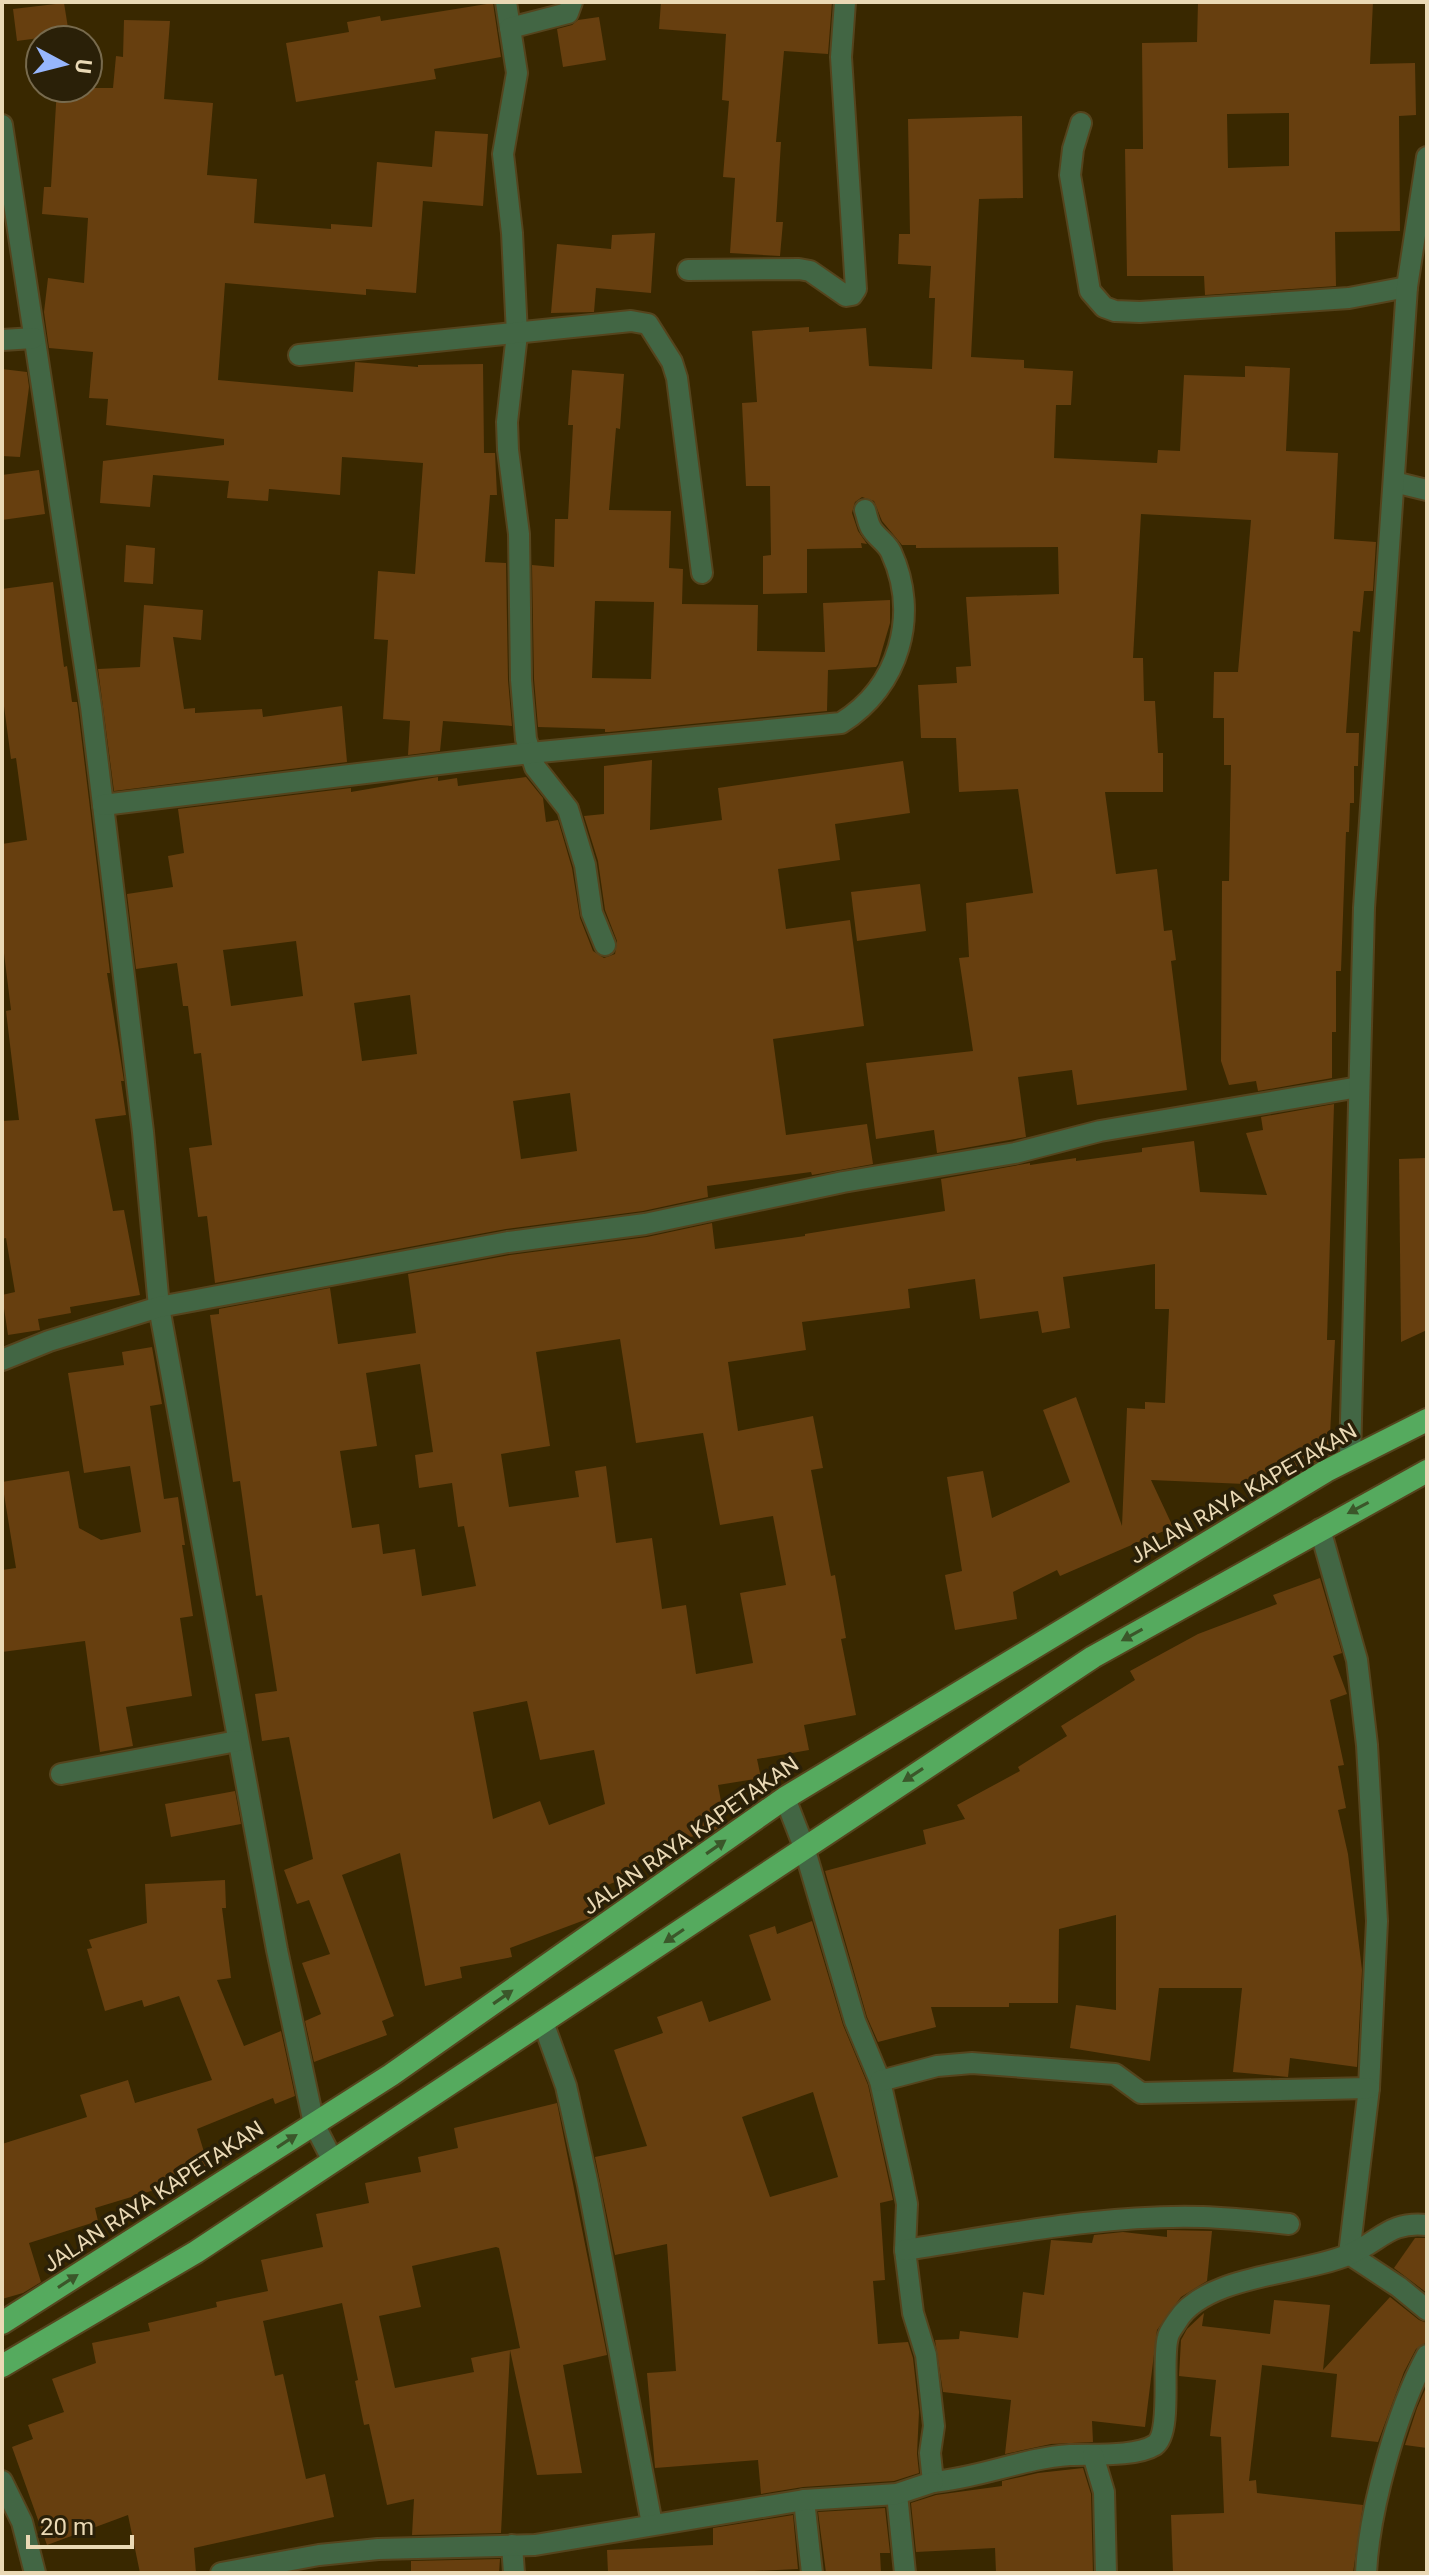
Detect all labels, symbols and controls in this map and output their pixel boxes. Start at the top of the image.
north arrow [24,24,104,104]
text: U [70,58,97,75]
street label: JALAN RAYA KAPETAKAN [1125,1418,1361,1569]
one-way arrow [1347,1501,1370,1515]
one-way arrow [1120,1628,1143,1642]
street label: JALAN RAYA KAPETAKAN [577,1751,803,1920]
one-way arrow [902,1768,923,1783]
one-way arrow [705,1840,726,1855]
one-way arrow [663,1928,684,1943]
one-way arrow [493,1990,514,2005]
street label: JALAN RAYA KAPETAKAN [38,2116,268,2277]
one-way arrow [276,2135,298,2149]
one-way arrow [57,2275,79,2289]
scale bar [28,2499,132,2549]
text: 20 m [40,2513,94,2541]

